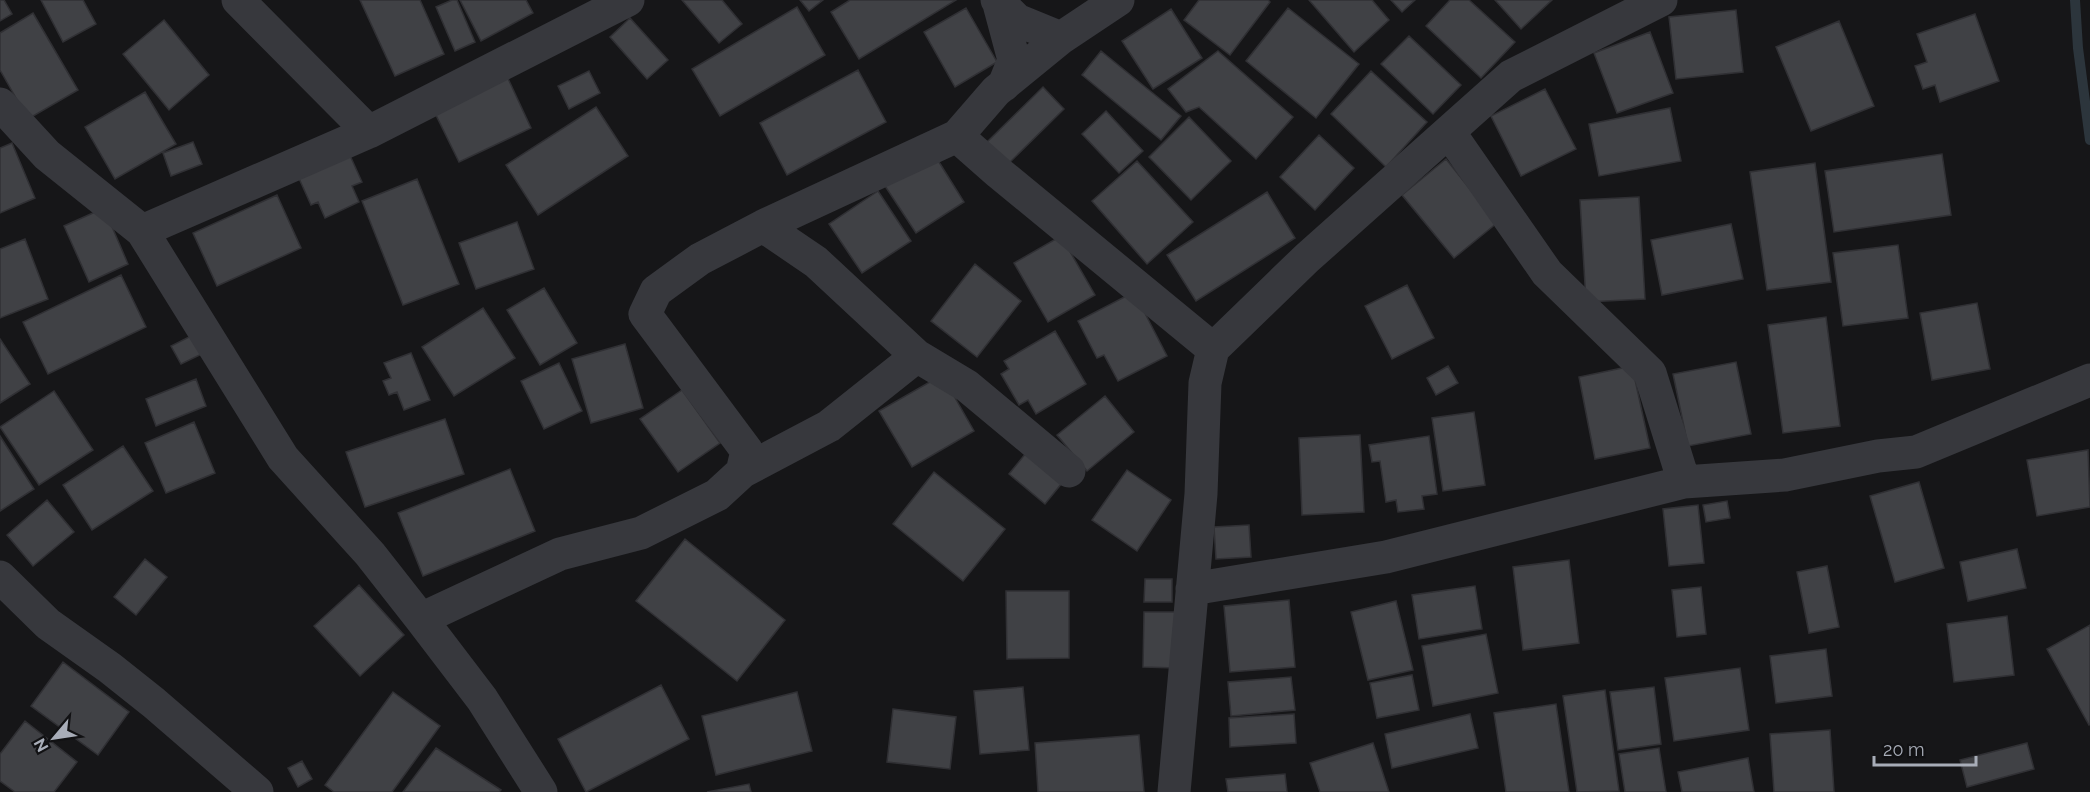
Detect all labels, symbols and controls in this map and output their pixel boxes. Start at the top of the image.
north arrow [24,708,84,768]
scale bar [1874,729,1976,767]
text: N [30,735,53,755]
text: 20 m [1883,739,1925,760]

